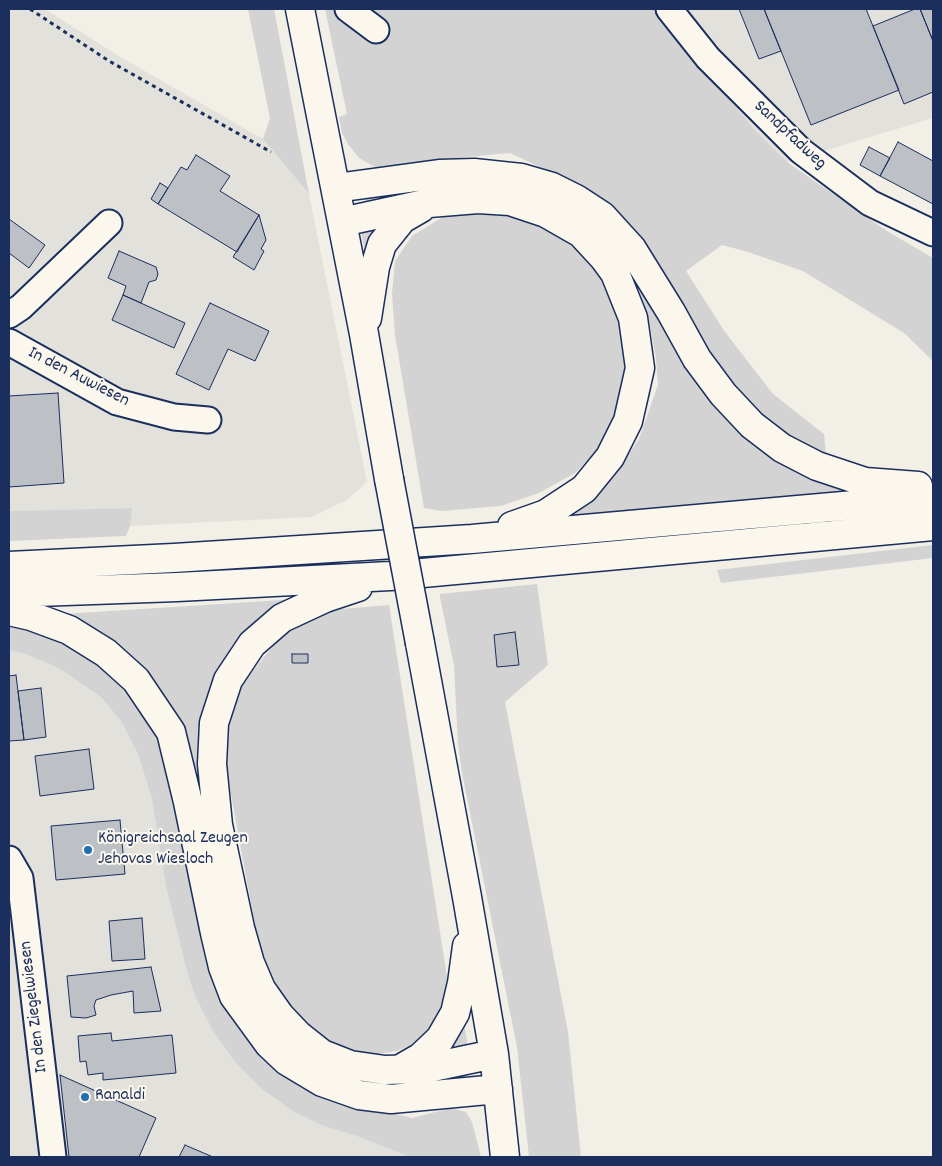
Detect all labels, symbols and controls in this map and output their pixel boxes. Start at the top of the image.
street label: Sandpfadweg [748,97,830,175]
street label: In den Auwiesen [24,343,132,413]
place label: Königreichsaal Zeugen Jehovas Wiesloch [98,829,248,872]
marker: Königreichsaal Zeugen Jehovas Wiesloch [82,844,94,856]
street label: In den Ziegelwiesen [16,940,54,1074]
place label: Ranaldi [95,1086,145,1108]
marker: Ranaldi [79,1091,91,1103]

